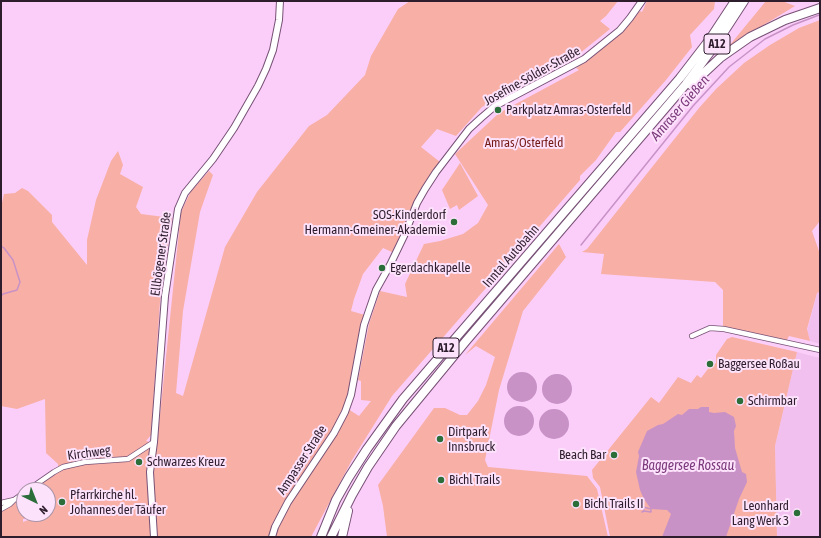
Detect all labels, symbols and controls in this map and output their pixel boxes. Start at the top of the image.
road number: A12 [704,34,730,54]
street label: Josefine-Sölder-Straße [481,43,583,109]
water label: Amraser Gießen [647,72,713,144]
place label: Parkplatz Amras-Osterfeld [506,102,631,118]
marker: Parkplatz Amras-Osterfeld [493,105,503,115]
park label: Amras/Osterfeld [485,135,563,151]
place label: SOS-Kinderdorf Hermann-Gmeiner-Akademie [305,207,446,238]
street label: Ellbögener Straße [147,211,175,297]
marker: SOS-Kinderdorf Hermann-Gmeiner-Akademie [449,217,459,227]
street label: Inntal Autobahn [479,221,543,291]
place label: Egerdachkapelle [390,260,470,276]
marker: Egerdachkapelle [377,263,387,273]
road number: A12 [433,338,459,358]
place label: Baggersee Roßau [718,356,800,372]
marker: Baggersee Roßau [705,359,715,369]
place label: Schirmbar [748,393,797,409]
marker: Schirmbar [735,396,745,406]
street label: Ampasser Straße [274,422,330,498]
place label: Dirtpark Innsbruck [448,424,495,455]
marker: Dirtpark Innsbruck [435,434,445,444]
street label: Kirchweg [66,442,112,464]
place label: Beach Bar [559,447,606,463]
marker: Beach Bar [609,450,619,460]
place label: Schwarzes Kreuz [147,454,225,470]
marker: Schwarzes Kreuz [134,457,144,467]
water label: Baggersee Rossau [642,458,734,474]
place label: Bichl Trails [449,472,500,488]
marker: Bichl Trails [436,475,446,485]
north arrow [16,482,56,522]
place label: Pfarrkirche hl. Johannes der Täufer [70,487,166,518]
place label: Bichl Trails II [584,496,643,512]
marker: Pfarrkirche hl. Johannes der Täufer [57,497,67,507]
place label: Leonhard Lang Werk 3 [732,498,789,529]
marker: Bichl Trails II [571,499,581,509]
text: N [37,503,50,517]
marker: Leonhard Lang Werk 3 [792,508,802,518]

